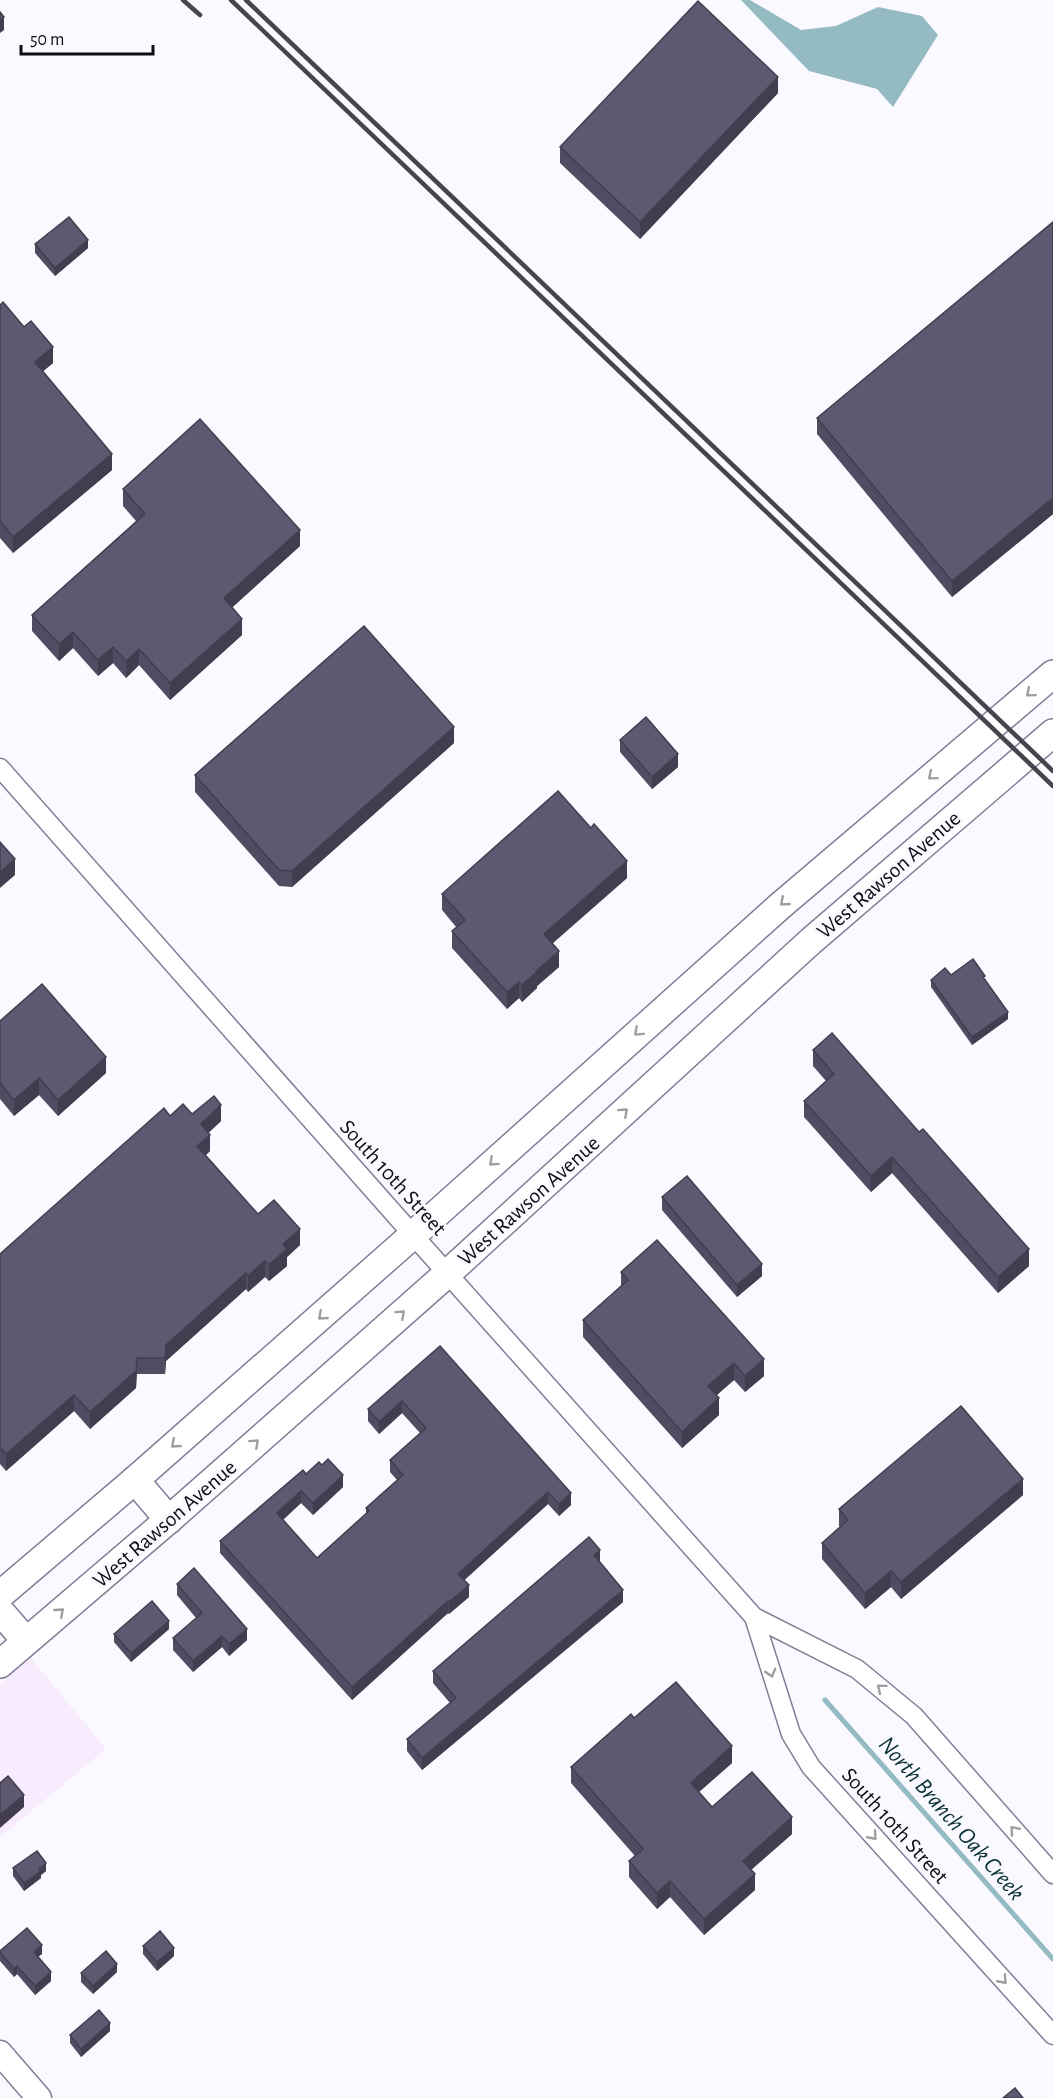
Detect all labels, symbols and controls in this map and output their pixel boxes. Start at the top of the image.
scale bar [21,18,153,56]
text: 50 m [30,31,64,49]
one-way arrow [1026,686,1037,697]
one-way arrow [928,769,939,780]
street label: West Rawson Avenue [813,807,965,943]
one-way arrow [780,895,791,906]
one-way arrow [634,1024,645,1035]
one-way arrow [616,1109,627,1120]
street label: South 10th Street [336,1116,451,1240]
street label: West Rawson Avenue [454,1132,604,1270]
one-way arrow [490,1155,501,1166]
one-way arrow [318,1309,329,1320]
one-way arrow [394,1310,405,1321]
one-way arrow [171,1437,182,1448]
one-way arrow [248,1439,259,1450]
street label: West Rawson Avenue [89,1456,241,1592]
one-way arrow [53,1609,64,1620]
one-way arrow [764,1667,776,1678]
one-way arrow [876,1685,887,1696]
water label: North Branch Oak Creek [874,1732,1029,1905]
street label: South 10th Street [838,1764,953,1888]
one-way arrow [1010,1826,1021,1837]
one-way arrow [866,1829,877,1839]
one-way arrow [996,1973,1007,1984]

